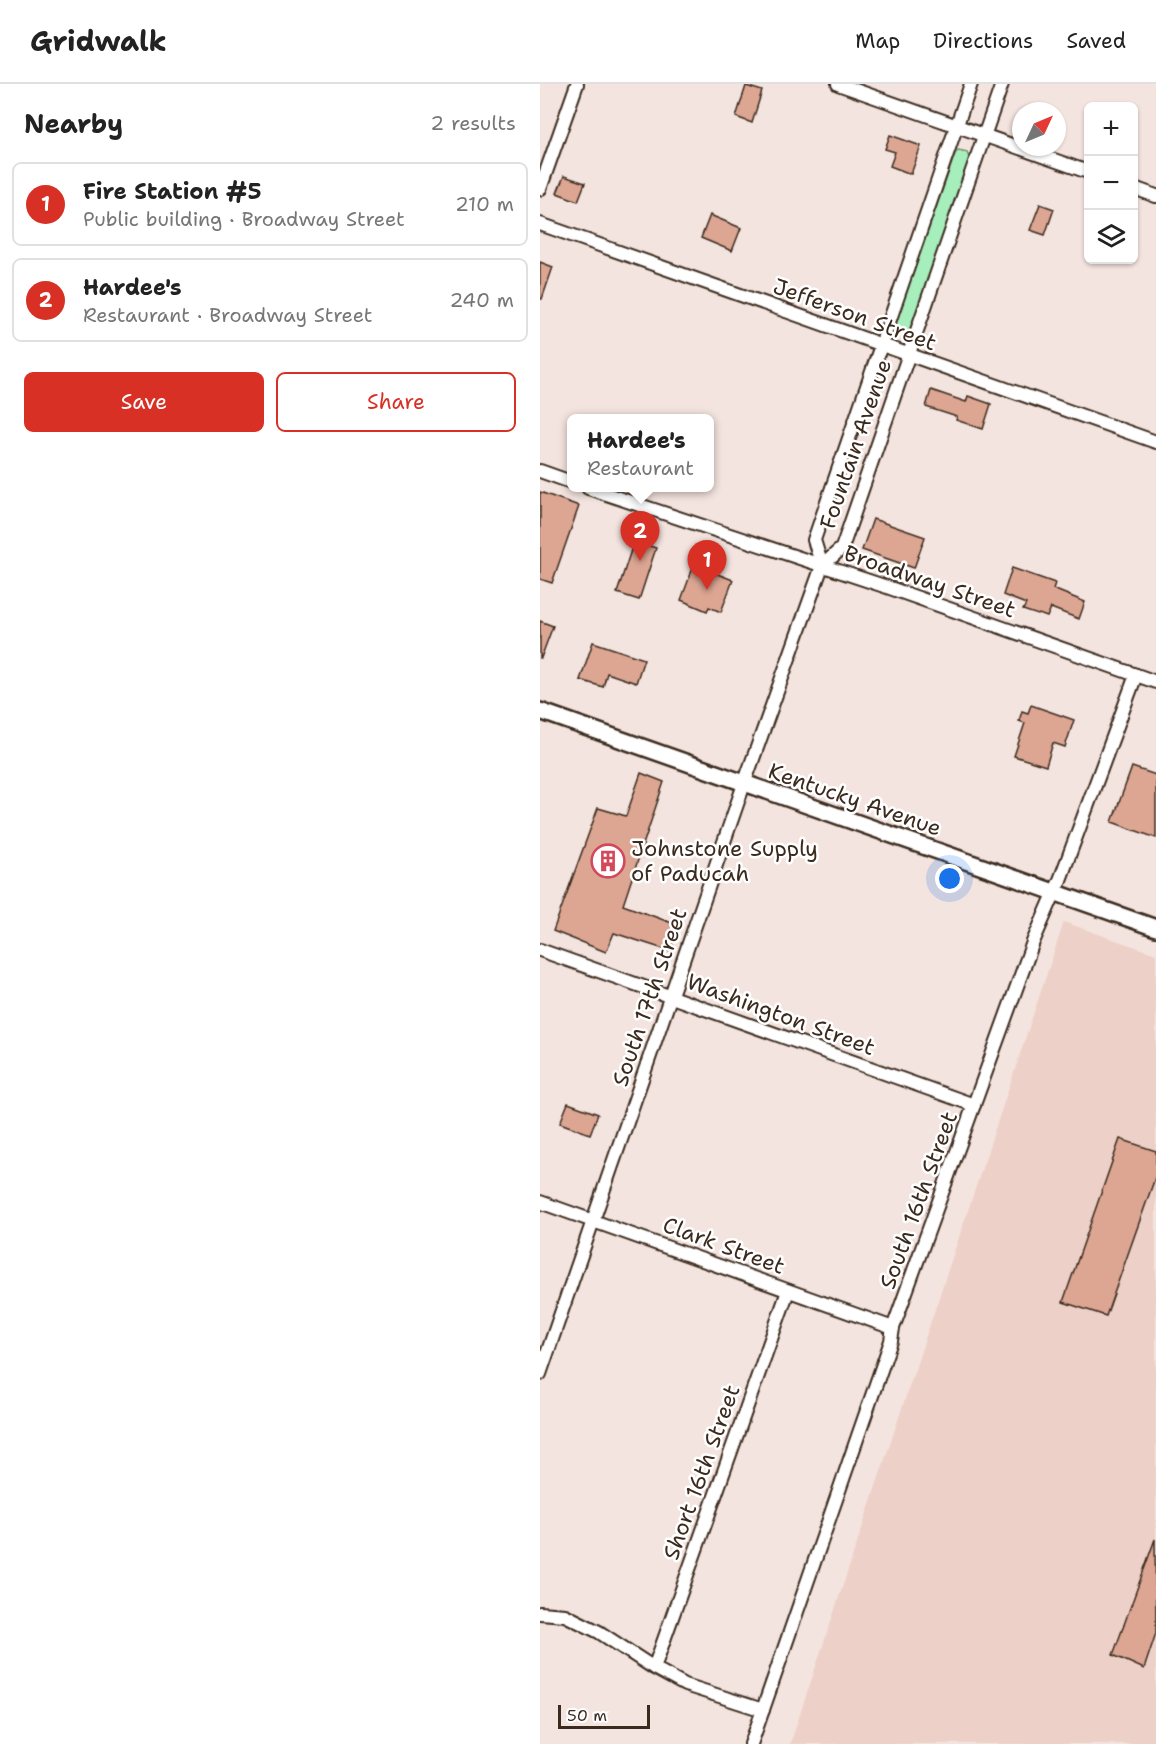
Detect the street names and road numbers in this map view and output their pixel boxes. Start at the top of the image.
street label: Jefferson Street [769,271,940,357]
street label: Fountain Avenue [813,355,898,533]
street label: Broadway Street [840,539,1019,624]
street label: Kentucky Avenue [764,756,945,843]
street label: South 17th Street [605,904,694,1090]
street label: Washington Street [683,967,879,1062]
street label: South 16th Street [873,1107,964,1293]
street label: Clark Street [659,1210,789,1281]
street label: Short 16th Street [656,1381,747,1564]

